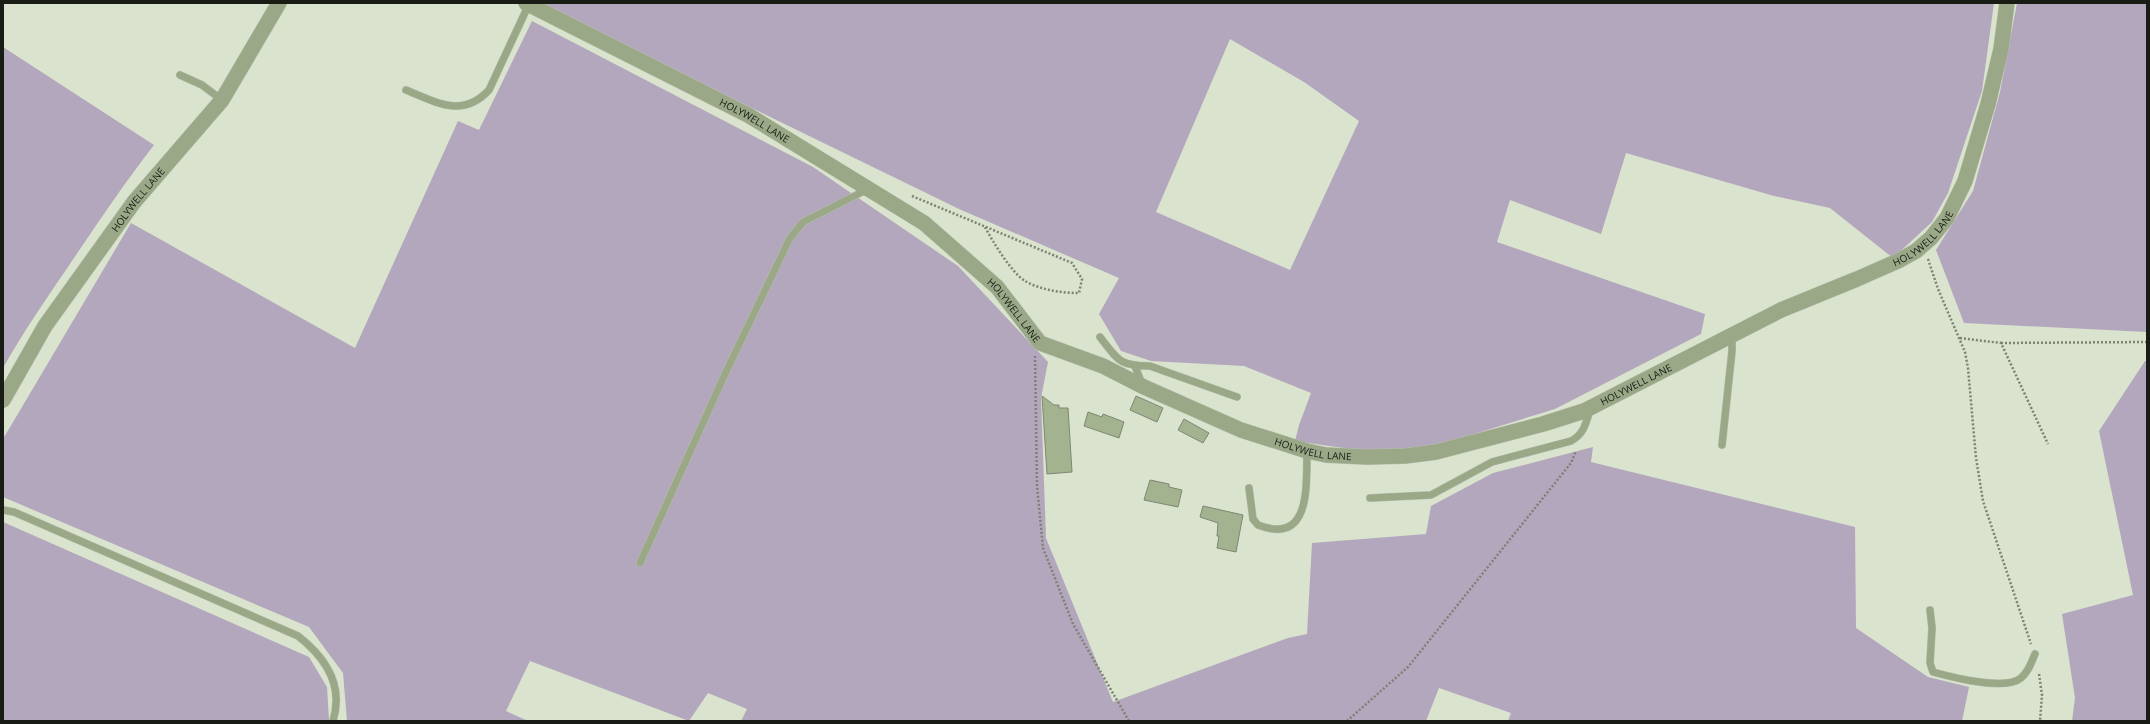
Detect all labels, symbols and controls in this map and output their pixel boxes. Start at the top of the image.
street label: HOLYWELL LANE [717,95,792,146]
street label: HOLYWELL LANE [108,164,168,234]
street label: HOLYWELL LANE [1890,208,1956,269]
street label: HOLYWELL LANE [984,275,1044,345]
street label: HOLYWELL LANE [1598,360,1674,409]
street label: HOLYWELL LANE [1273,434,1352,463]

